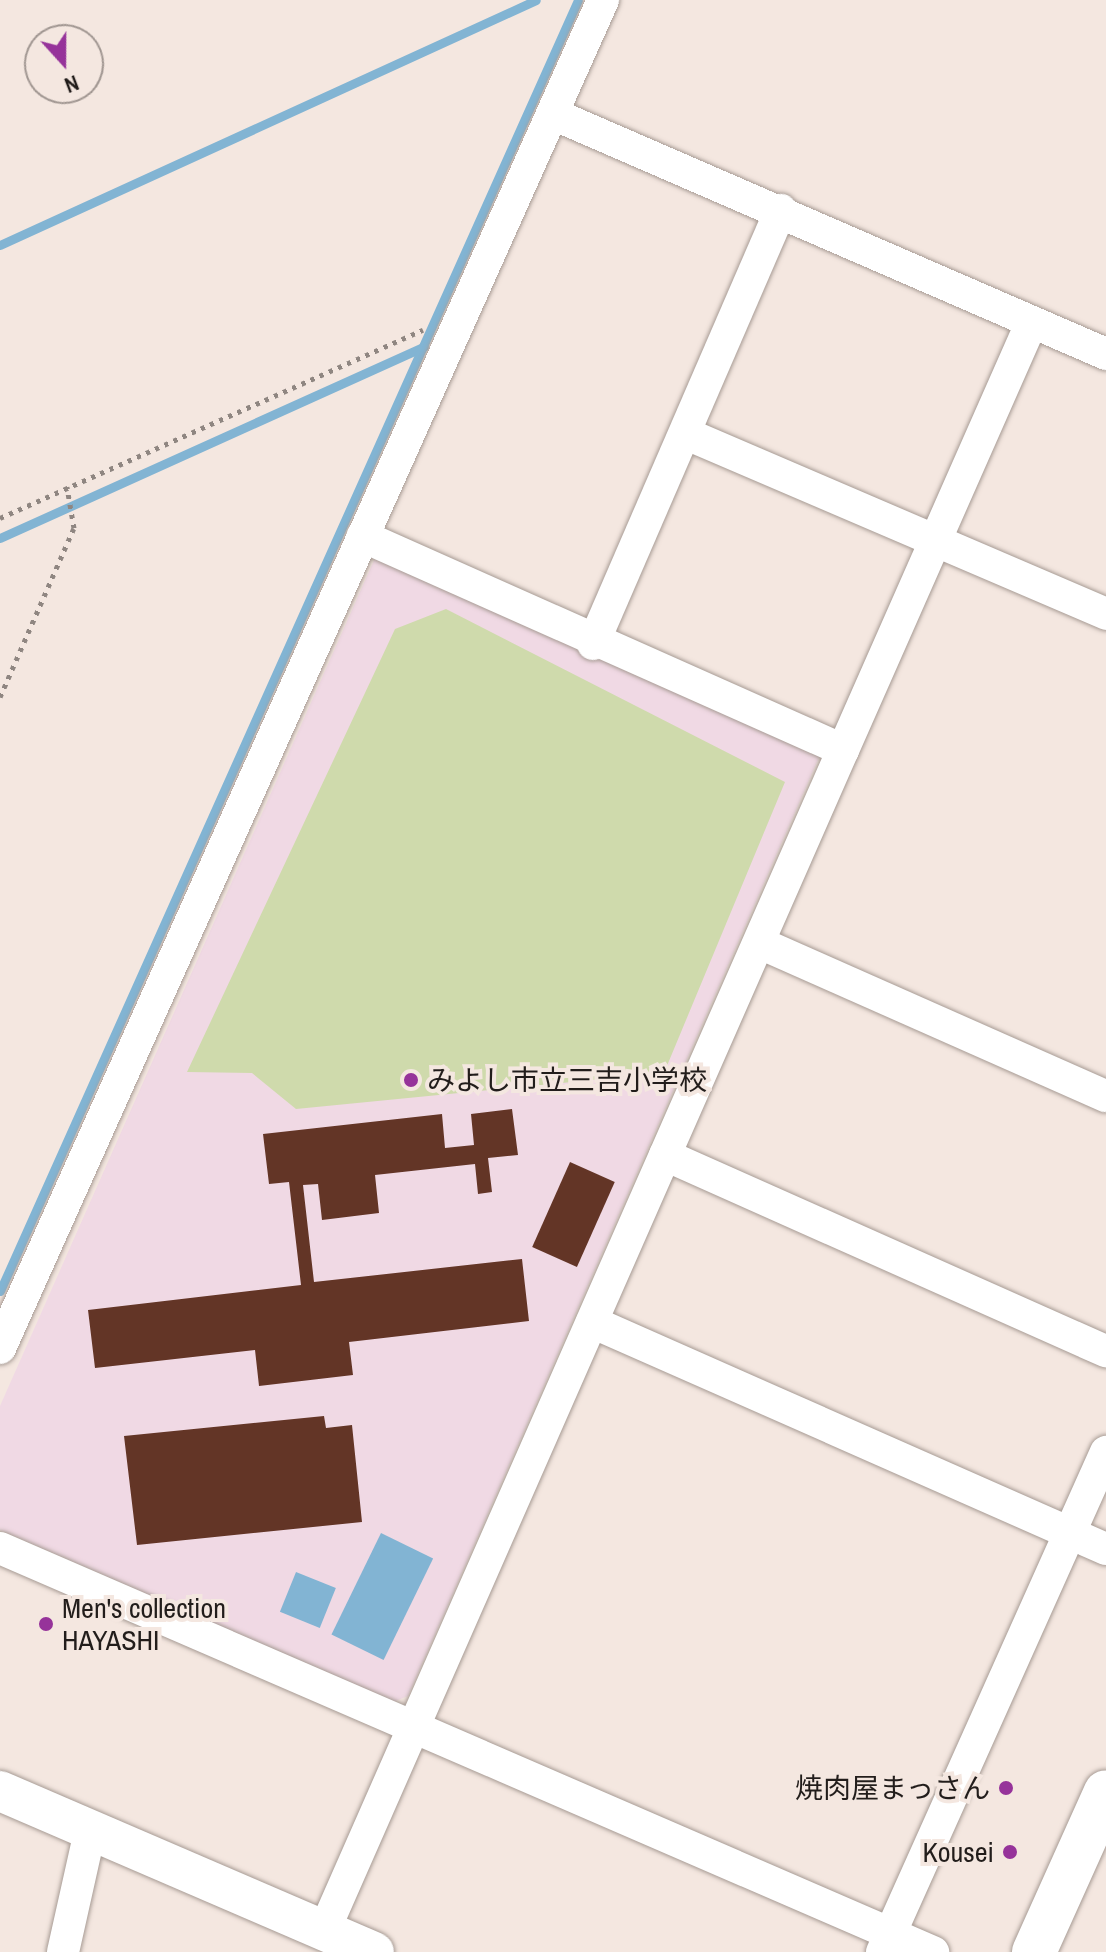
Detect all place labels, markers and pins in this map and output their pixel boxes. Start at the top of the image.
place label: みよし市立三吉小学校 [427,1063,707,1097]
marker: みよし市立三吉小学校 [402,1071,420,1089]
place label: Men's collection HAYASHI [62,1591,226,1657]
marker: Men's collection HAYASHI [37,1615,55,1633]
place label: 焼肉屋まっさん [794,1771,990,1805]
marker: 焼肉屋まっさん [997,1779,1015,1797]
place label: Kousei [923,1835,994,1869]
marker: Kousei [1001,1843,1019,1861]

